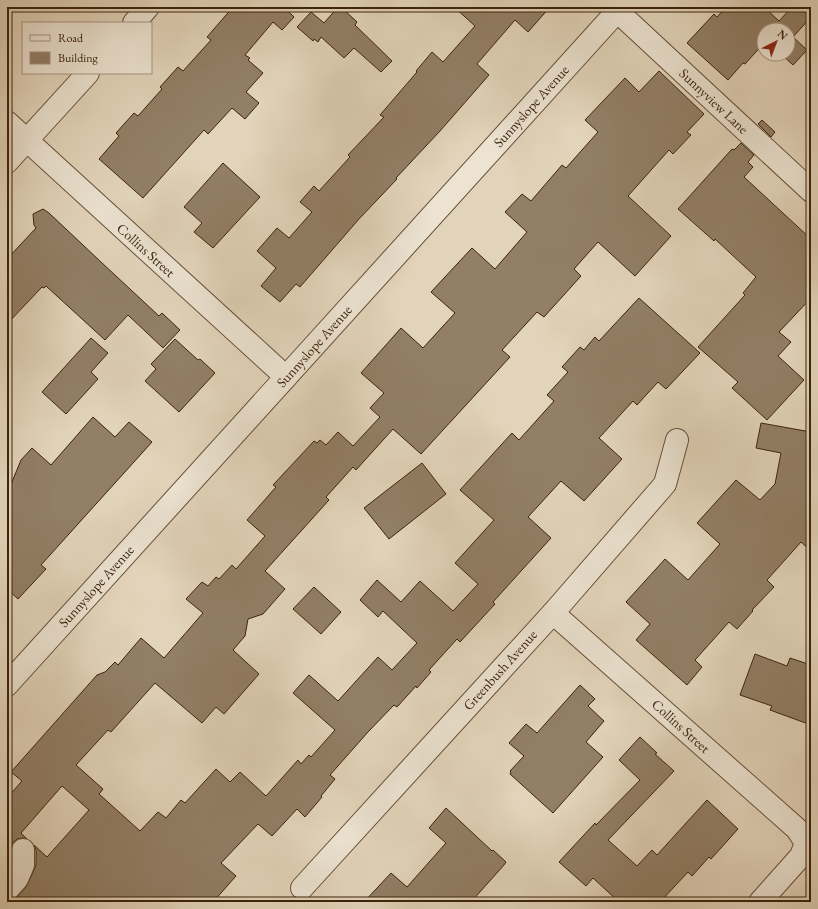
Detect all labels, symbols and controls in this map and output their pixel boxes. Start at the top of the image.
legend [22,22,152,74]
north arrow [756,22,796,62]
text: N [775,26,791,43]
text: Road [58,30,84,46]
text: Building [58,50,99,66]
street label: Sunnyslope Avenue [489,61,573,151]
street label: Sunnyview Lane [676,64,753,138]
street label: Collins Street [113,219,179,281]
street label: Sunnyslope Avenue [272,301,356,391]
street label: Sunnyslope Avenue [54,541,138,631]
street label: Greenbush Avenue [459,626,541,714]
street label: Collins Street [648,695,714,757]

